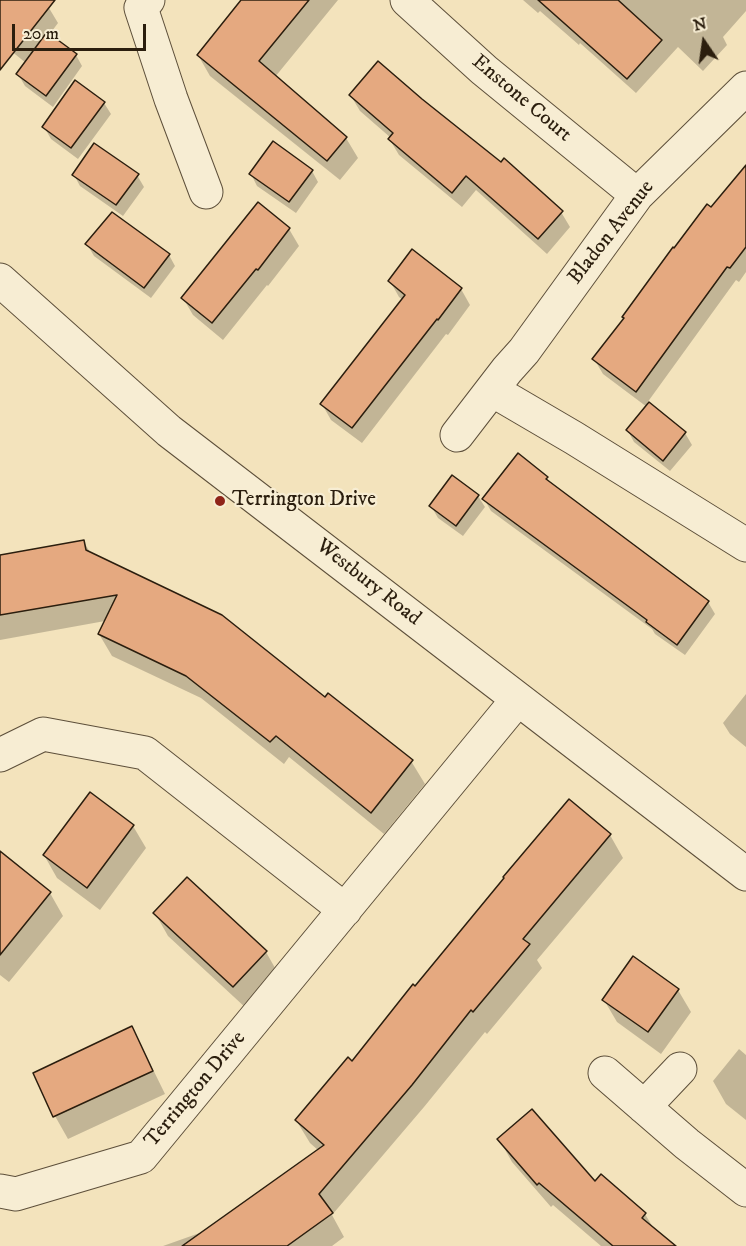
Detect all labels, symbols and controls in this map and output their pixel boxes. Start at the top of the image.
scale bar [15,12,148,50]
north arrow [674,12,734,72]
text: N [691,13,709,36]
text: 20 m [23,23,59,45]
street label: Enstone Court [466,50,576,148]
street label: Bladon Avenue [564,176,660,290]
place label: Terrington Drive [232,488,376,514]
marker: Terrington Drive [213,494,227,508]
street label: Westbury Road [310,534,426,632]
street label: Terrington Drive [140,1027,252,1153]

